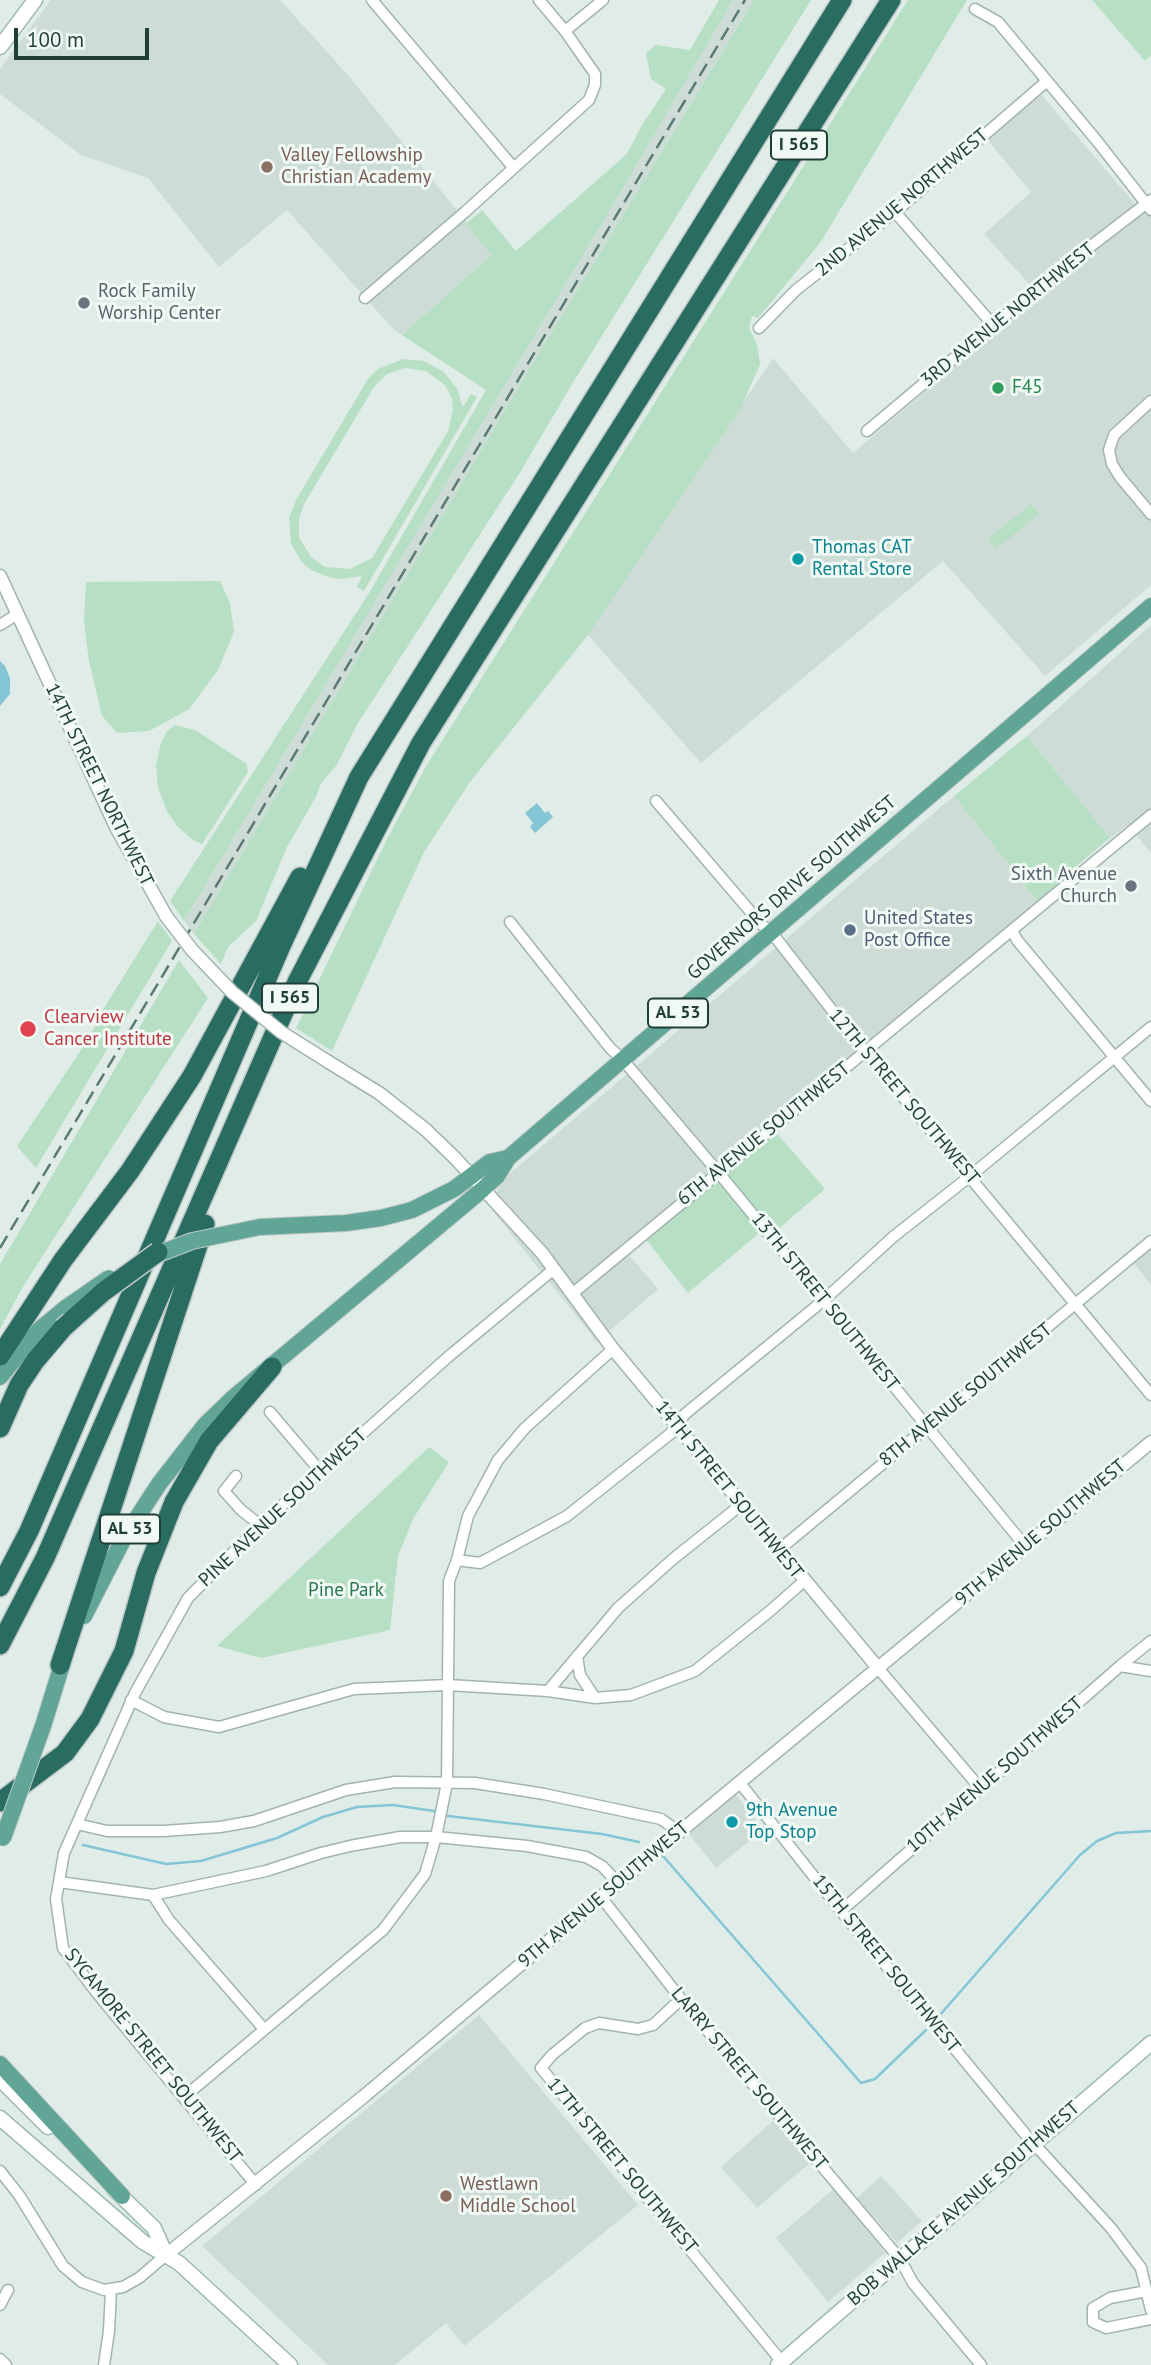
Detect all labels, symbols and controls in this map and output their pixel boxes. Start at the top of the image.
scale bar [18,14,152,58]
text: 100 m [27,26,84,53]
street label: 2ND AVENUE NORTHWEST [811,124,993,282]
road number: I 565 [771,130,827,160]
place label: Valley Fellowship Christian Academy [281,145,431,189]
marker: Valley Fellowship Christian Academy [259,159,275,175]
street label: 3RD AVENUE NORTHWEST [917,238,1099,392]
place label: Rock Family Worship Center [98,281,221,325]
marker: Rock Family Worship Center [76,295,92,311]
place label: F45 [1012,377,1043,399]
marker: F45 [990,380,1006,396]
place label: Thomas CAT Rental Store [812,537,912,581]
marker: Thomas CAT Rental Store [790,551,806,567]
street label: 14TH STREET NORTHWEST [40,680,158,890]
street label: GOVERNORS DRIVE SOUTHWEST [683,791,901,985]
place label: Sixth Avenue Church [1011,864,1117,908]
marker: Sixth Avenue Church [1123,878,1139,894]
place label: United States Post Office [864,908,973,952]
marker: United States Post Office [842,922,858,938]
road number: I 565 [262,984,318,1013]
road number: AL 53 [648,998,708,1028]
street label: 12TH STREET SOUTHWEST [824,1005,984,1189]
place label: Clearview Cancer Institute [44,1007,172,1051]
marker: Clearview Cancer Institute [18,1019,38,1039]
street label: 6TH AVENUE SOUTHWEST [673,1057,855,1211]
street label: 13TH STREET SOUTHWEST [746,1208,904,1396]
street label: 8TH AVENUE SOUTHWEST [875,1318,1057,1472]
street label: 14TH STREET SOUTHWEST [650,1396,808,1584]
street label: PINE AVENUE SOUTHWEST [194,1424,372,1592]
street label: 9TH AVENUE SOUTHWEST [951,1455,1131,1611]
road number: AL 53 [100,1514,160,1544]
park label: Pine Park [308,1580,384,1602]
street label: 10TH AVENUE SOUTHWEST [902,1692,1088,1858]
place label: 9th Avenue Top Stop [746,1800,838,1844]
marker: 9th Avenue Top Stop [724,1814,740,1830]
street label: 9TH AVENUE SOUTHWEST [514,1817,694,1973]
street label: 15TH STREET SOUTHWEST [807,1870,965,2058]
street label: SYCAMORE STREET SOUTHWEST [59,1944,247,2168]
street label: LARRY STREET SOUTHWEST [666,1983,832,2175]
street label: 17TH STREET SOUTHWEST [542,2074,702,2258]
street label: BOB WALLACE AVENUE SOUTHWEST [843,2097,1085,2311]
place label: Westlawn Middle School [460,2174,576,2218]
marker: Westlawn Middle School [438,2188,454,2204]

